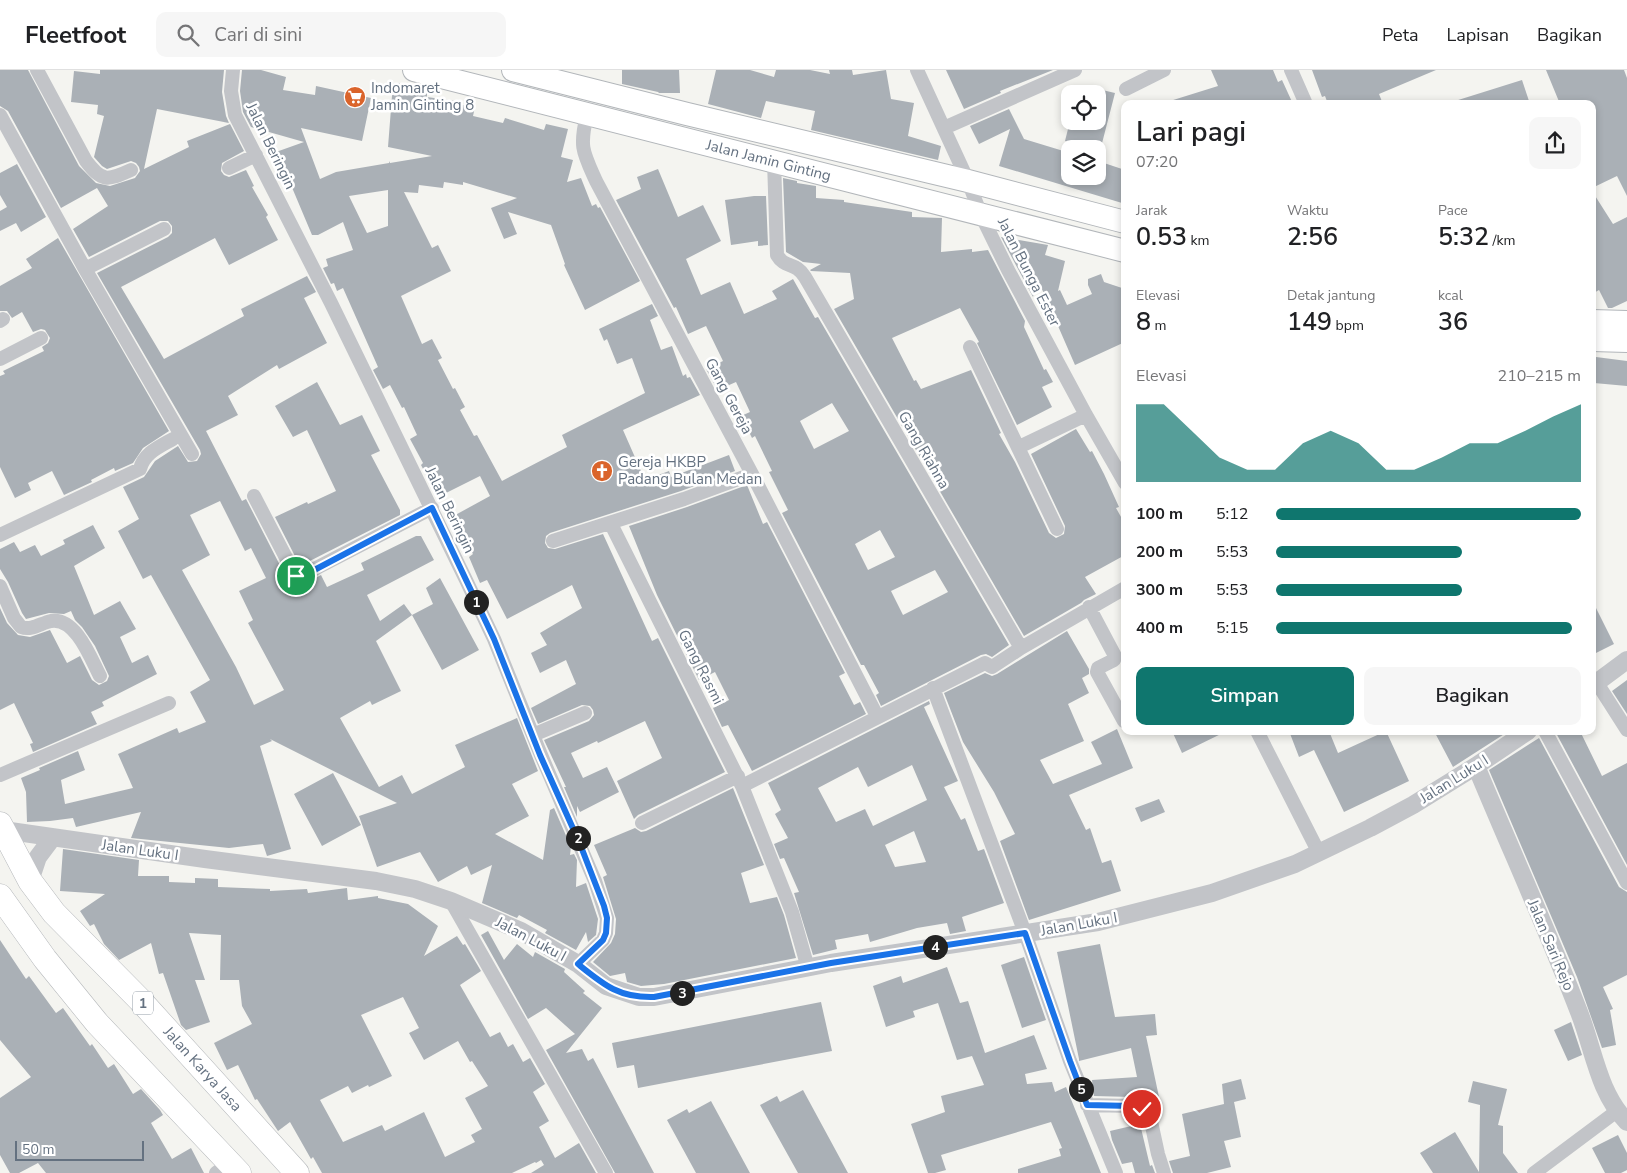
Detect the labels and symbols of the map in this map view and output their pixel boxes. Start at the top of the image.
place label: Indomaret Jamin Ginting 8 [370,78,474,115]
supermarket icon: Indomaret Jamin Ginting 8 [343,85,367,109]
street label: Jalan Beringin [241,99,301,193]
street label: Jalan Jamin Ginting [703,135,833,186]
street label: Jalan Bunga Ester [992,213,1065,330]
street label: Gang Gereja [701,354,757,438]
street label: Gang Riahna [894,408,954,492]
place label: Gereja HKBP Padang Bulan Medan [618,452,762,489]
church icon: Gereja HKBP Padang Bulan Medan [590,459,614,483]
street label: Jalan Beringin [420,463,480,557]
pin [275,555,317,597]
pin: 1 [464,590,488,614]
street label: Gang Rasmi [674,626,728,708]
street label: Jalan Luku I [1415,750,1492,809]
pin: 2 [566,826,590,850]
street label: Jalan Luku I [99,835,180,865]
street label: Jalan Sari Rejo [1522,895,1579,994]
street label: Jalan Luku I [1038,907,1119,941]
street label: Jalan Luku I [491,911,570,966]
pin: 4 [922,934,948,960]
pin: 3 [670,980,694,1006]
road number: 1 [133,991,153,1014]
street label: Jalan Karya Jasa [158,1022,246,1116]
pin: 5 [1068,1076,1094,1102]
pin [1121,1088,1163,1130]
scale bar [15,1138,144,1161]

